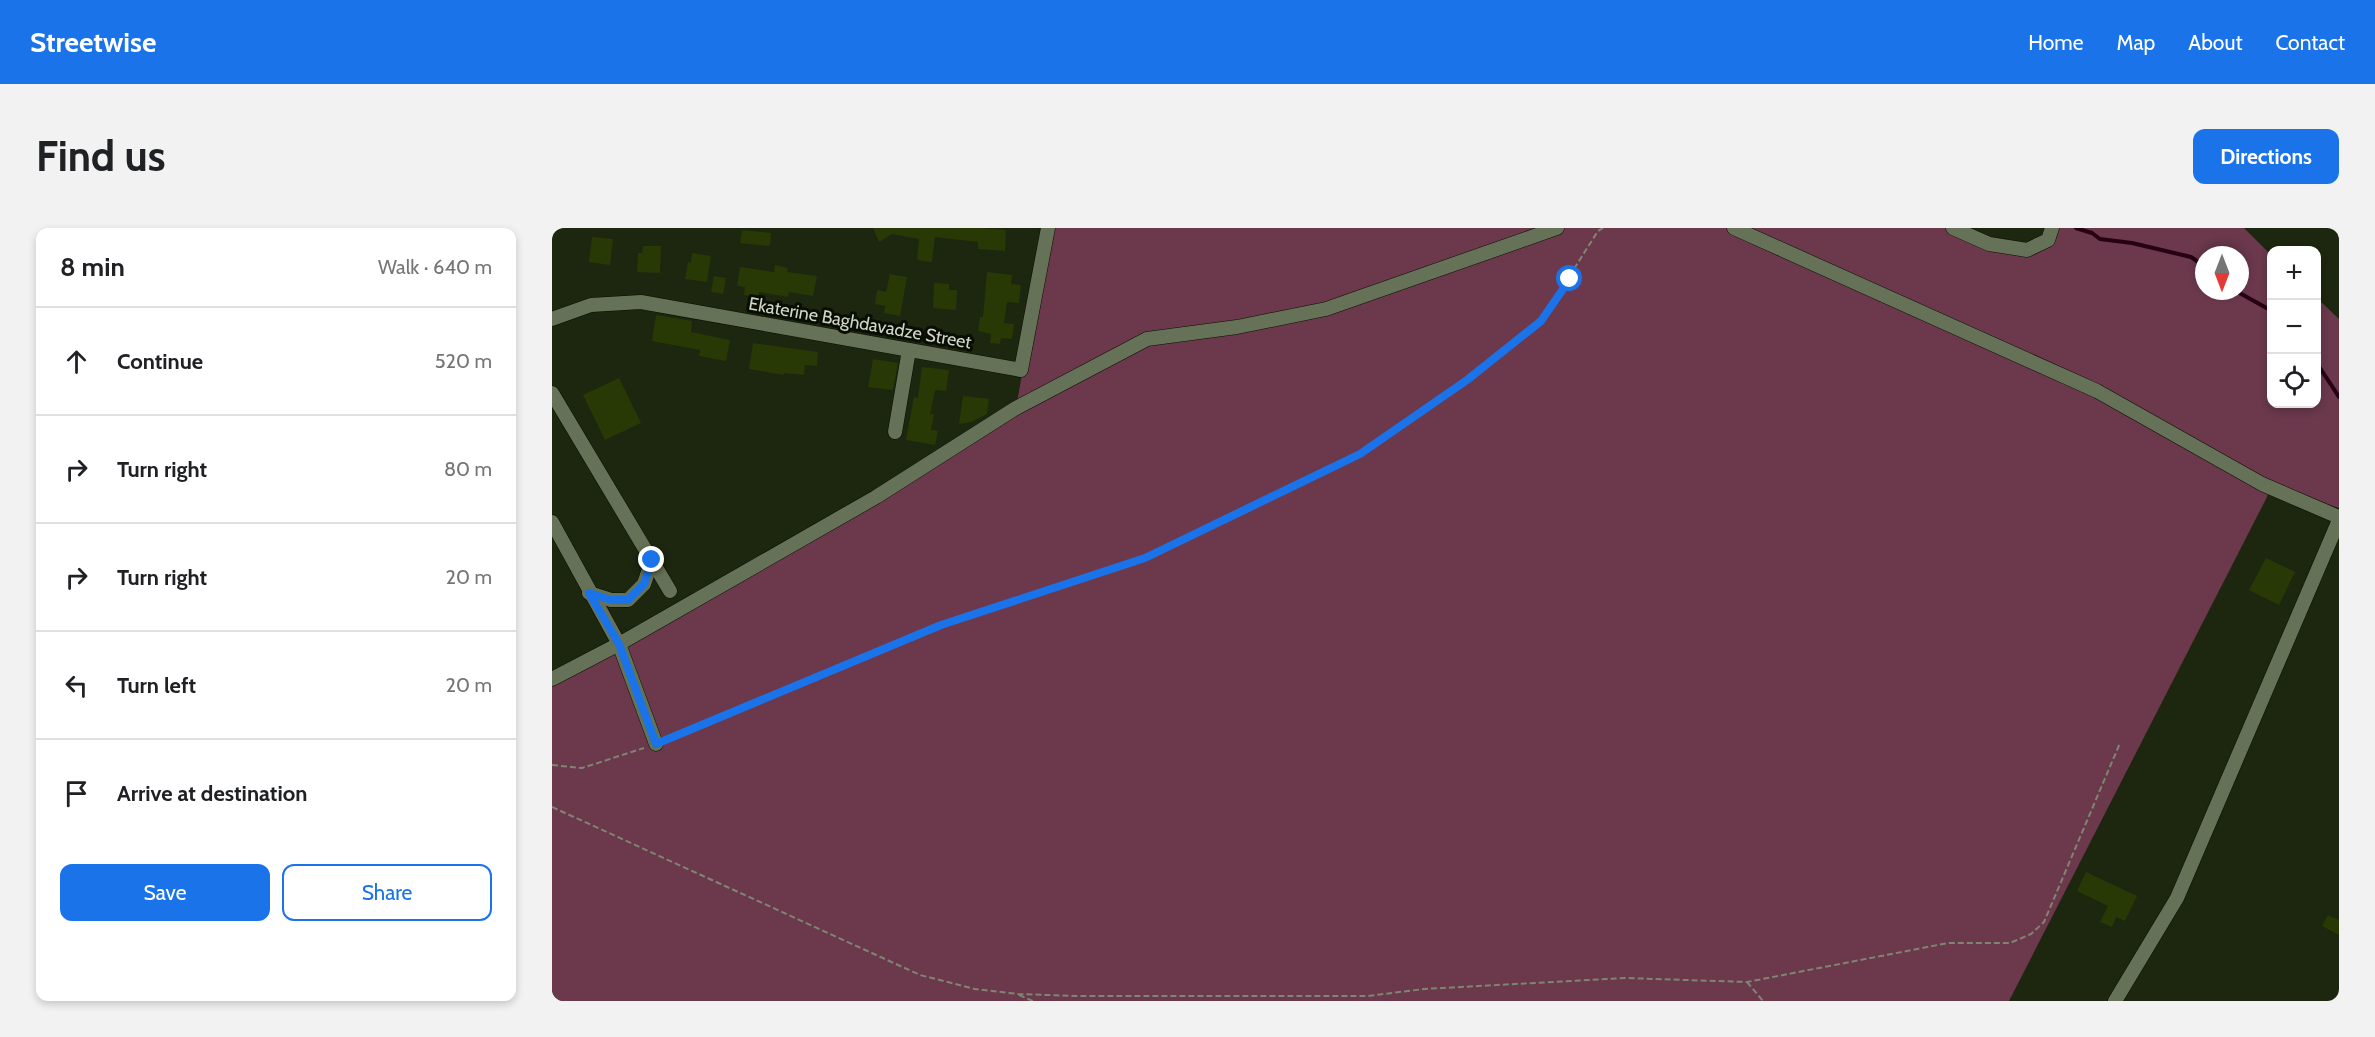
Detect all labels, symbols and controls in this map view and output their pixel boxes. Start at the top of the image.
text: Streetwise [30,25,156,59]
text: Home [2028,30,2084,55]
text: Map [2117,30,2155,55]
text: About [2188,30,2242,55]
text: Contact [2275,30,2345,55]
button: Directions [2193,129,2339,184]
text: Find us [36,130,165,182]
north arrow [2195,246,2249,300]
map controls [2267,246,2321,408]
button: + [2267,246,2321,300]
text: 8 min [60,251,125,283]
text: Walk · 640 m [378,255,492,279]
route start [1556,265,1582,291]
street label: Ekaterine Baghdavadze Street [747,293,973,353]
button: − [2267,300,2321,354]
icon: ahead [60,345,93,378]
text: Continue [117,348,203,375]
text: 520 m [435,349,492,373]
button: locate [2267,354,2321,408]
icon: right [60,453,93,486]
text: Turn right [117,456,207,483]
text: 80 m [444,457,492,481]
route end [638,546,664,572]
icon: right [60,561,93,594]
text: Turn right [117,564,207,591]
text: 20 m [446,565,492,589]
icon: left [60,669,93,702]
text: Turn left [117,672,196,699]
text: 20 m [446,673,492,697]
icon: arrive [60,777,93,810]
text: Arrive at destination [117,780,307,807]
button: Save [60,864,270,921]
button: Share [282,864,492,921]

